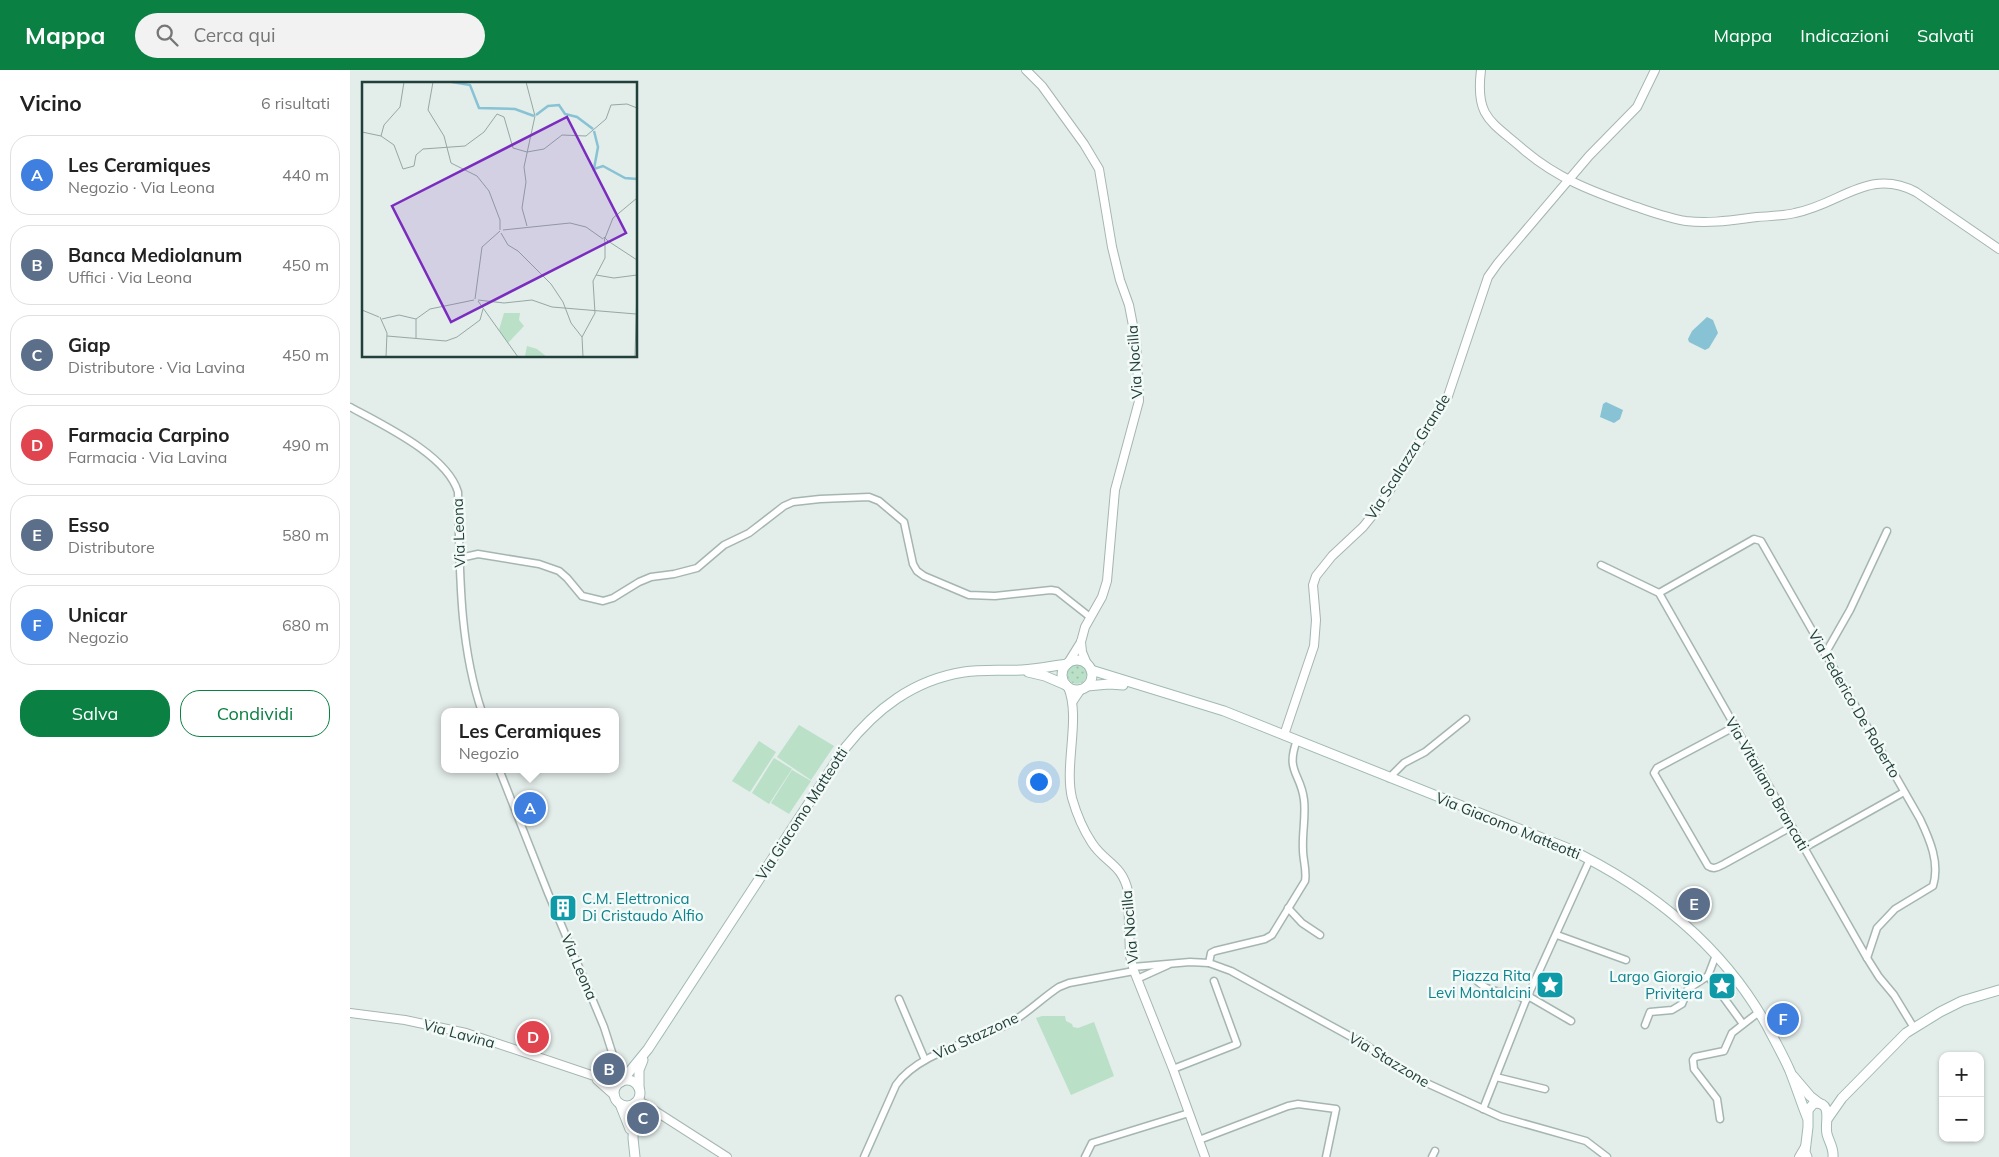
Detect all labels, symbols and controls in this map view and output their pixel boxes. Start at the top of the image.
search box [135,13,485,58]
text: Mappa [25,20,105,50]
icon: search [153,21,181,49]
text: Cerca qui [193,23,275,47]
text: Mappa [1714,24,1772,47]
text: Indicazioni [1800,24,1889,47]
text: Salvati [1917,24,1974,47]
inset map [362,82,638,358]
text: Vicino [20,90,82,116]
text: 6 risultati [261,93,330,113]
text: Les Ceramiques [68,153,211,177]
text: A [31,165,43,185]
text: 440 m [282,165,329,185]
text: Negozio · Via Leona [68,177,215,197]
text: Banca Mediolanum [68,243,242,267]
text: B [31,255,43,275]
text: 450 m [282,255,329,275]
text: Uffici · Via Leona [68,267,192,287]
street label: Via Nocilla [1122,325,1147,400]
text: Giap [68,333,111,357]
text: C [32,345,42,365]
text: 450 m [282,345,329,365]
text: Distributore · Via Lavina [68,357,245,377]
street label: Via Scalazza Grande [1361,390,1454,523]
text: Farmacia Carpino [68,423,229,447]
text: D [31,435,43,455]
text: 490 m [282,435,329,455]
text: Farmacia · Via Lavina [68,447,227,467]
street label: Via Leona [448,498,469,568]
text: Esso [68,513,110,537]
text: E [32,525,42,545]
text: 580 m [282,525,329,545]
text: Distributore [68,537,155,557]
text: Unicar [68,603,127,627]
text: F [32,615,42,635]
text: 680 m [282,615,329,635]
street label: Via Federico De Roberto [1804,626,1905,781]
text: Negozio [68,627,129,647]
button: Salva [20,690,170,737]
button: Condividi [180,690,330,737]
popup [441,708,619,773]
street label: Via Vitaliano Brancati [1721,714,1813,854]
text: Les Ceramiques [459,719,601,743]
text: Negozio [459,743,519,763]
street label: Via Giacomo Matteotti [752,744,852,884]
your location [1026,769,1052,795]
street label: Via Giacomo Matteotti [1433,788,1583,863]
pin: A [514,789,546,827]
pin: E [1678,885,1710,923]
place label: C.M. Elettronica Di Cristaudo Alfio [582,889,704,925]
street label: Via Nocilla [1117,889,1142,965]
building icon: C.M. Elettronica Di Cristaudo Alfio [548,893,578,923]
street label: Via Leona [557,931,602,1003]
place label: Piazza Rita Levi Montalcini [1428,966,1531,1002]
place label: Largo Giorgio Privitera [1609,967,1703,1003]
place icon: Piazza Rita Levi Montalcini [1535,970,1565,1000]
place icon: Largo Giorgio Privitera [1707,971,1737,1001]
pin: F [1767,1000,1799,1038]
street label: Via Stazzone [930,1008,1021,1063]
street label: Via Lavina [421,1015,497,1052]
pin: D [517,1018,549,1056]
street label: Via Stazzone [1345,1028,1433,1091]
pin: B [593,1050,625,1088]
map controls [1939,1052,1984,1142]
button: + [1939,1052,1984,1097]
button: − [1939,1097,1984,1142]
pin: C [627,1099,659,1137]

